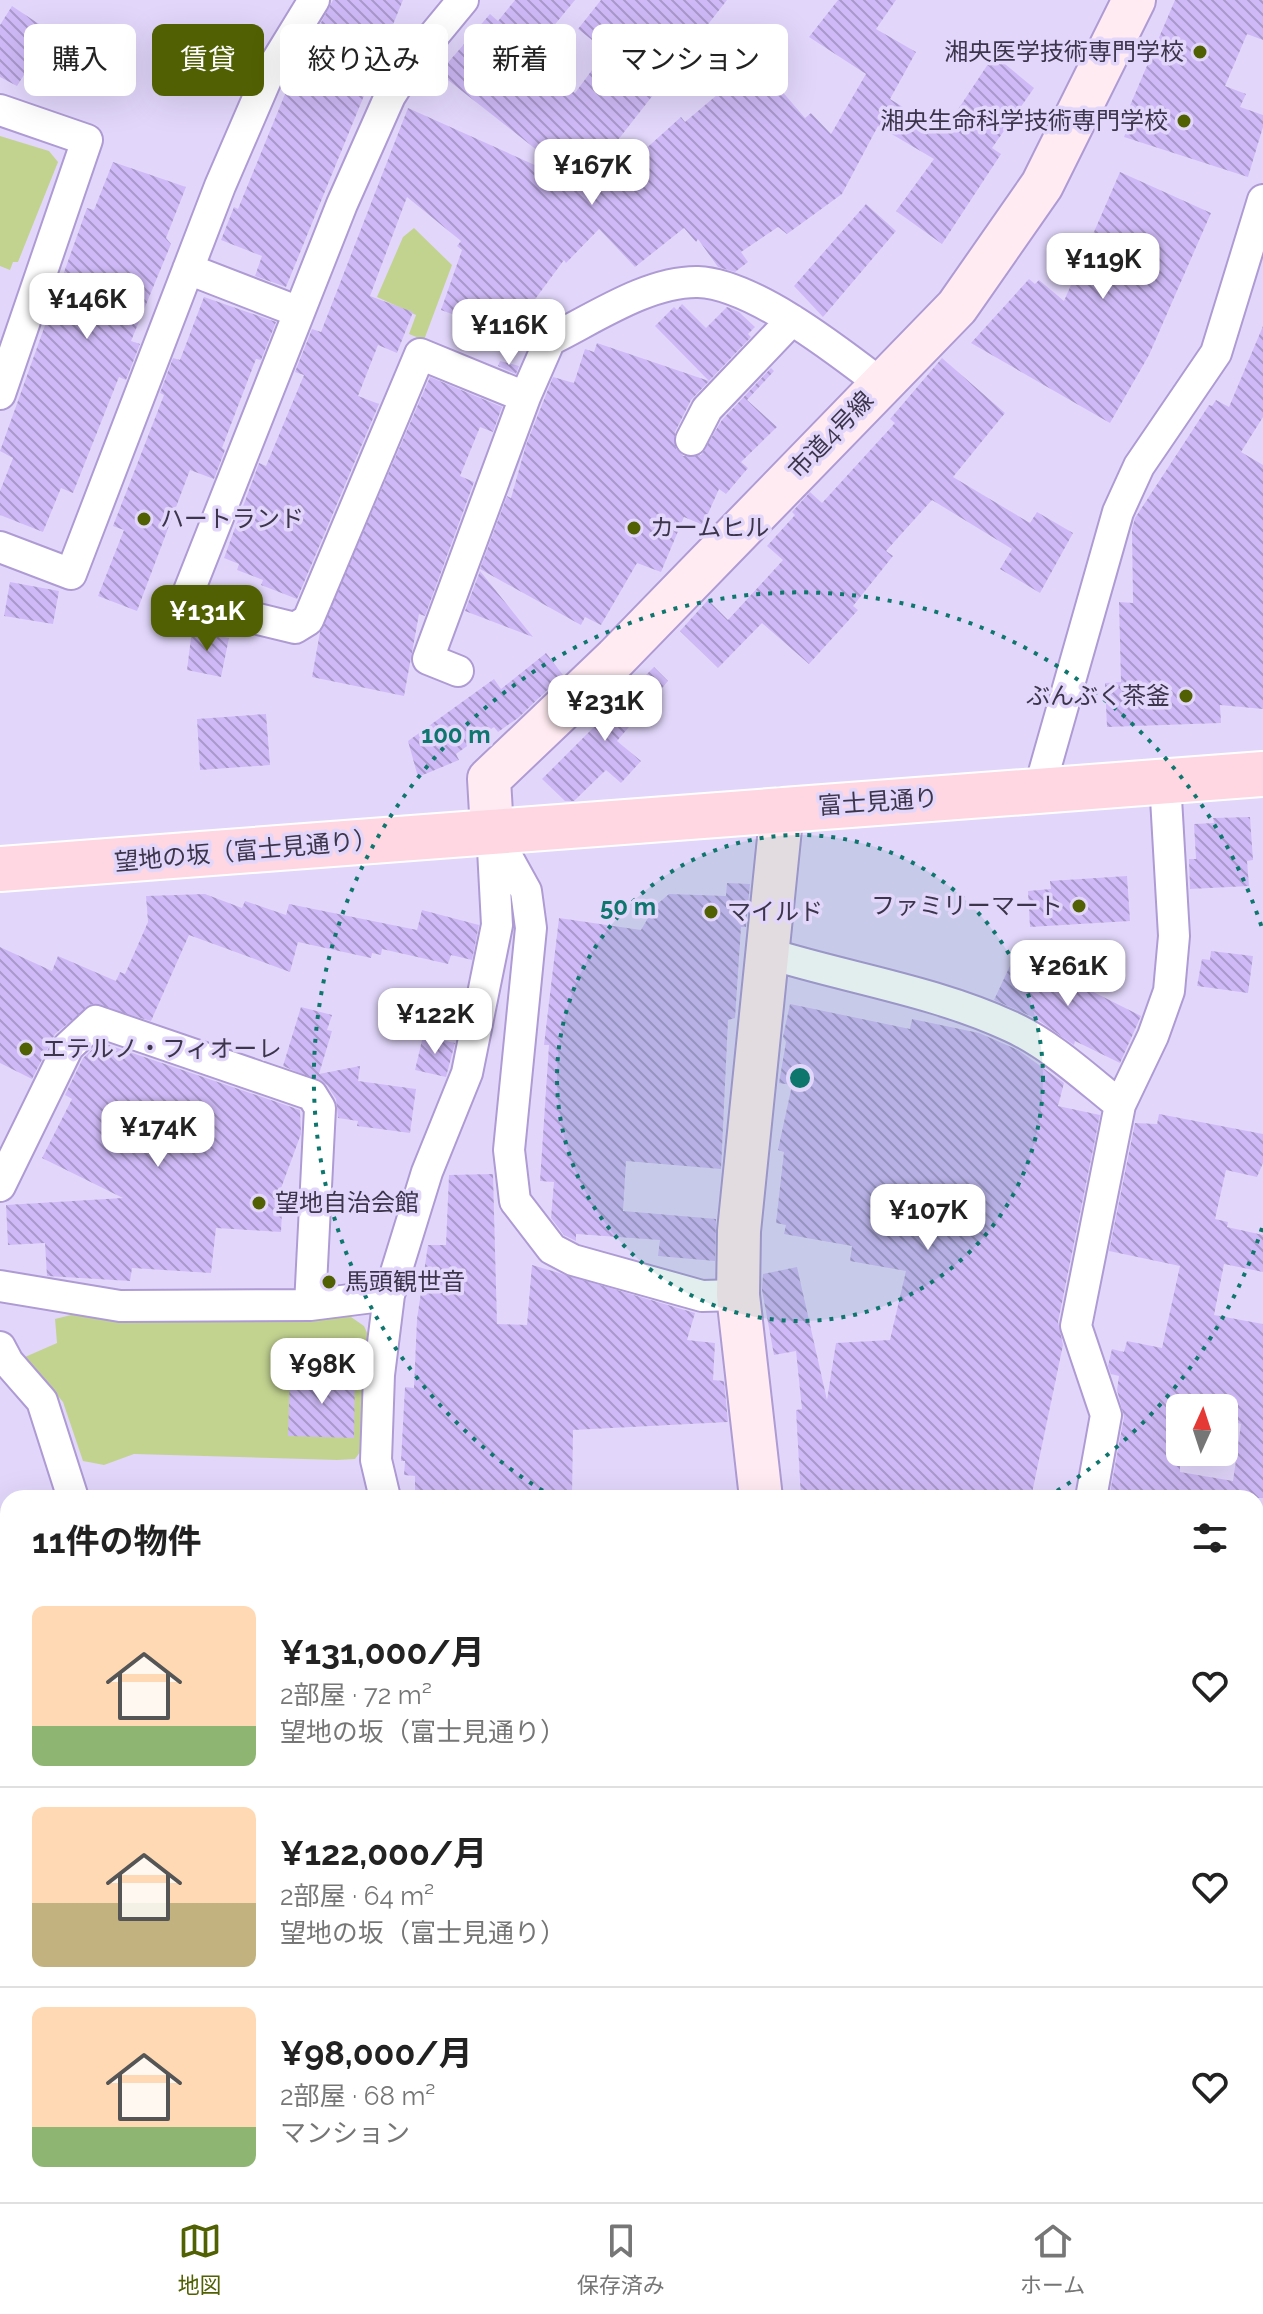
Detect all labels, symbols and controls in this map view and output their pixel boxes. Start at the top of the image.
chip: 購入 [24,24,136,96]
chip: 賃貸 [152,24,264,96]
chip: 絞り込み [280,24,448,96]
chip: 新着 [464,24,576,96]
chip: マンション [592,24,788,96]
place label: 湘央医学技術専門学校 [944,37,1184,66]
marker: 湘央医学技術専門学校 [1191,43,1209,61]
place label: 湘央生命科学技術専門学校 [880,106,1168,135]
marker: 湘央生命科学技術専門学校 [1175,112,1193,130]
pin: ¥167K [536,139,648,207]
text: ¥167K [552,150,632,180]
pin: ¥119K [1047,233,1159,301]
text: ¥119K [1065,244,1141,274]
pin: ¥146K [31,273,143,341]
text: ¥146K [47,284,127,314]
pin: ¥116K [453,299,565,367]
text: ¥116K [470,310,548,340]
street label: 市道4号線 [782,385,879,484]
place label: ハートランド [160,504,304,533]
marker: ハートランド [135,510,153,528]
place label: カームヒル [650,513,769,542]
marker: カームヒル [625,519,643,537]
pin: ¥131K [151,585,263,653]
text: ¥131K [169,596,245,626]
pin: ¥231K [549,675,661,743]
place label: ぶんぶく茶釜 [1026,681,1170,710]
text: ¥231K [566,686,644,716]
marker: ぶんぶく茶釜 [1177,687,1195,705]
text: 100 m [421,720,491,749]
street label: 富士見通り [817,783,939,820]
street label: 望地の坂（富士見通り） [113,825,379,876]
place label: ファミリーマート [871,891,1063,920]
text: 50 m [600,892,656,921]
place label: マイルド [727,897,823,926]
marker: ファミリーマート [1070,897,1088,915]
marker: マイルド [702,903,720,921]
pin: ¥261K [1012,940,1124,1008]
text: ¥261K [1028,951,1108,981]
pin: ¥122K [379,988,491,1056]
text: ¥122K [396,999,474,1029]
place label: エテルノ・フィオーレ [42,1034,282,1063]
marker: エテルノ・フィオーレ [17,1040,35,1058]
centre of rings [786,1064,814,1092]
pin: ¥174K [102,1101,214,1169]
text: ¥174K [119,1112,197,1142]
pin: ¥107K [872,1184,984,1252]
place label: 望地自治会館 [275,1188,419,1217]
marker: 望地自治会館 [250,1194,268,1212]
text: ¥107K [888,1195,968,1225]
place label: 馬頭観世音 [345,1267,465,1296]
marker: 馬頭観世音 [320,1273,338,1291]
pin: ¥98K [275,1338,369,1406]
text: ¥98K [289,1349,355,1379]
north arrow [1166,1394,1238,1466]
map controls [1166,1394,1238,1466]
icon: filters [1188,1516,1232,1560]
text: 11件の物件 [32,1521,202,1561]
text: ¥131,000/月 [280,1632,485,1672]
icon: home [96,1638,192,1734]
icon: heart [1188,1664,1232,1708]
text: 2部屋 · 72 m² [280,1680,432,1710]
text: 望地の坂（富士見通り） [280,1717,566,1747]
text: ¥122,000/月 [280,1833,487,1873]
icon: home [96,1839,192,1935]
icon: heart [1188,1865,1232,1909]
text: 2部屋 · 64 m² [280,1881,434,1911]
text: 望地の坂（富士見通り） [280,1918,566,1948]
text: ¥98,000/月 [280,2033,473,2073]
icon: home [96,2039,192,2135]
icon: heart [1188,2065,1232,2109]
text: 2部屋 · 68 m² [280,2081,435,2111]
text: マンション [280,2118,410,2148]
tab: 地図 [178,2219,222,2299]
tab: 保存済み [577,2219,665,2299]
tab: ホーム [1020,2219,1085,2299]

